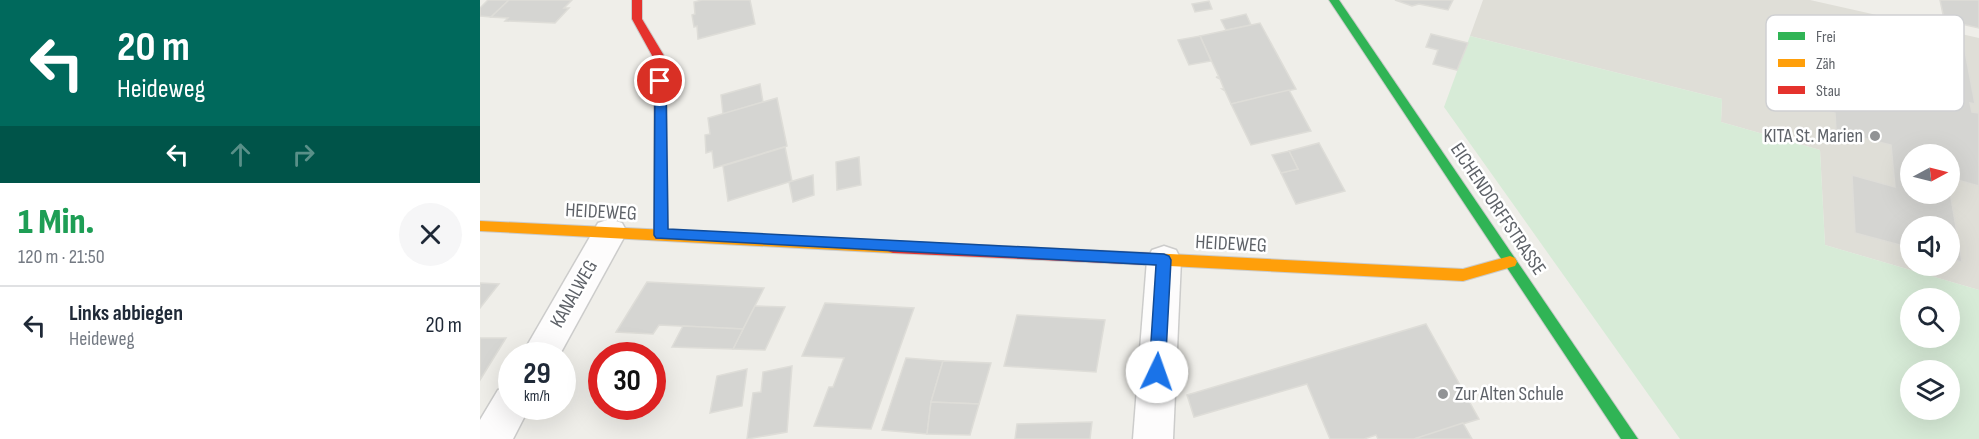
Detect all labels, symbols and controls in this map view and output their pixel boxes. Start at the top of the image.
legend [1766,15,1964,111]
text: 20 m [117,22,190,73]
icon: left [18,24,96,102]
text: Frei [1816,28,1836,47]
pin [634,55,685,106]
text: Zäh [1816,55,1835,74]
icon: arrive [643,64,676,97]
text: Heideweg [117,73,205,105]
text: Stau [1816,82,1841,101]
place label: KITA St. Marien [1763,124,1863,148]
marker: KITA St. Marien [1868,129,1882,143]
icon: left [161,138,194,171]
icon: ahead [224,138,257,171]
icon: right [287,138,320,171]
street label: EICHENDORFFSTRASSE [1445,138,1551,280]
north arrow [1900,144,1960,204]
map controls [1900,144,1960,420]
street label: HEIDEWEG [565,198,637,226]
text: 1 Min. [18,201,94,244]
button: close [399,203,462,266]
button: sound [1900,216,1960,276]
street label: HEIDEWEG [1195,230,1267,258]
text: 120 m · 21:50 [18,245,105,269]
street label: KANALWEG [545,256,603,332]
button: search [1900,288,1960,348]
text: Links abbiegen [69,300,183,327]
icon: left [18,309,51,342]
text: 20 m [426,312,462,339]
text: Heideweg [69,327,134,351]
position arrow [1125,340,1189,404]
speed limit sign: 30 [588,342,666,420]
text: 29 [523,356,551,392]
button: layers [1900,360,1960,420]
place label: Zur Alten Schule [1455,382,1564,406]
text: km/h [524,387,550,406]
marker: Zur Alten Schule [1436,387,1450,401]

